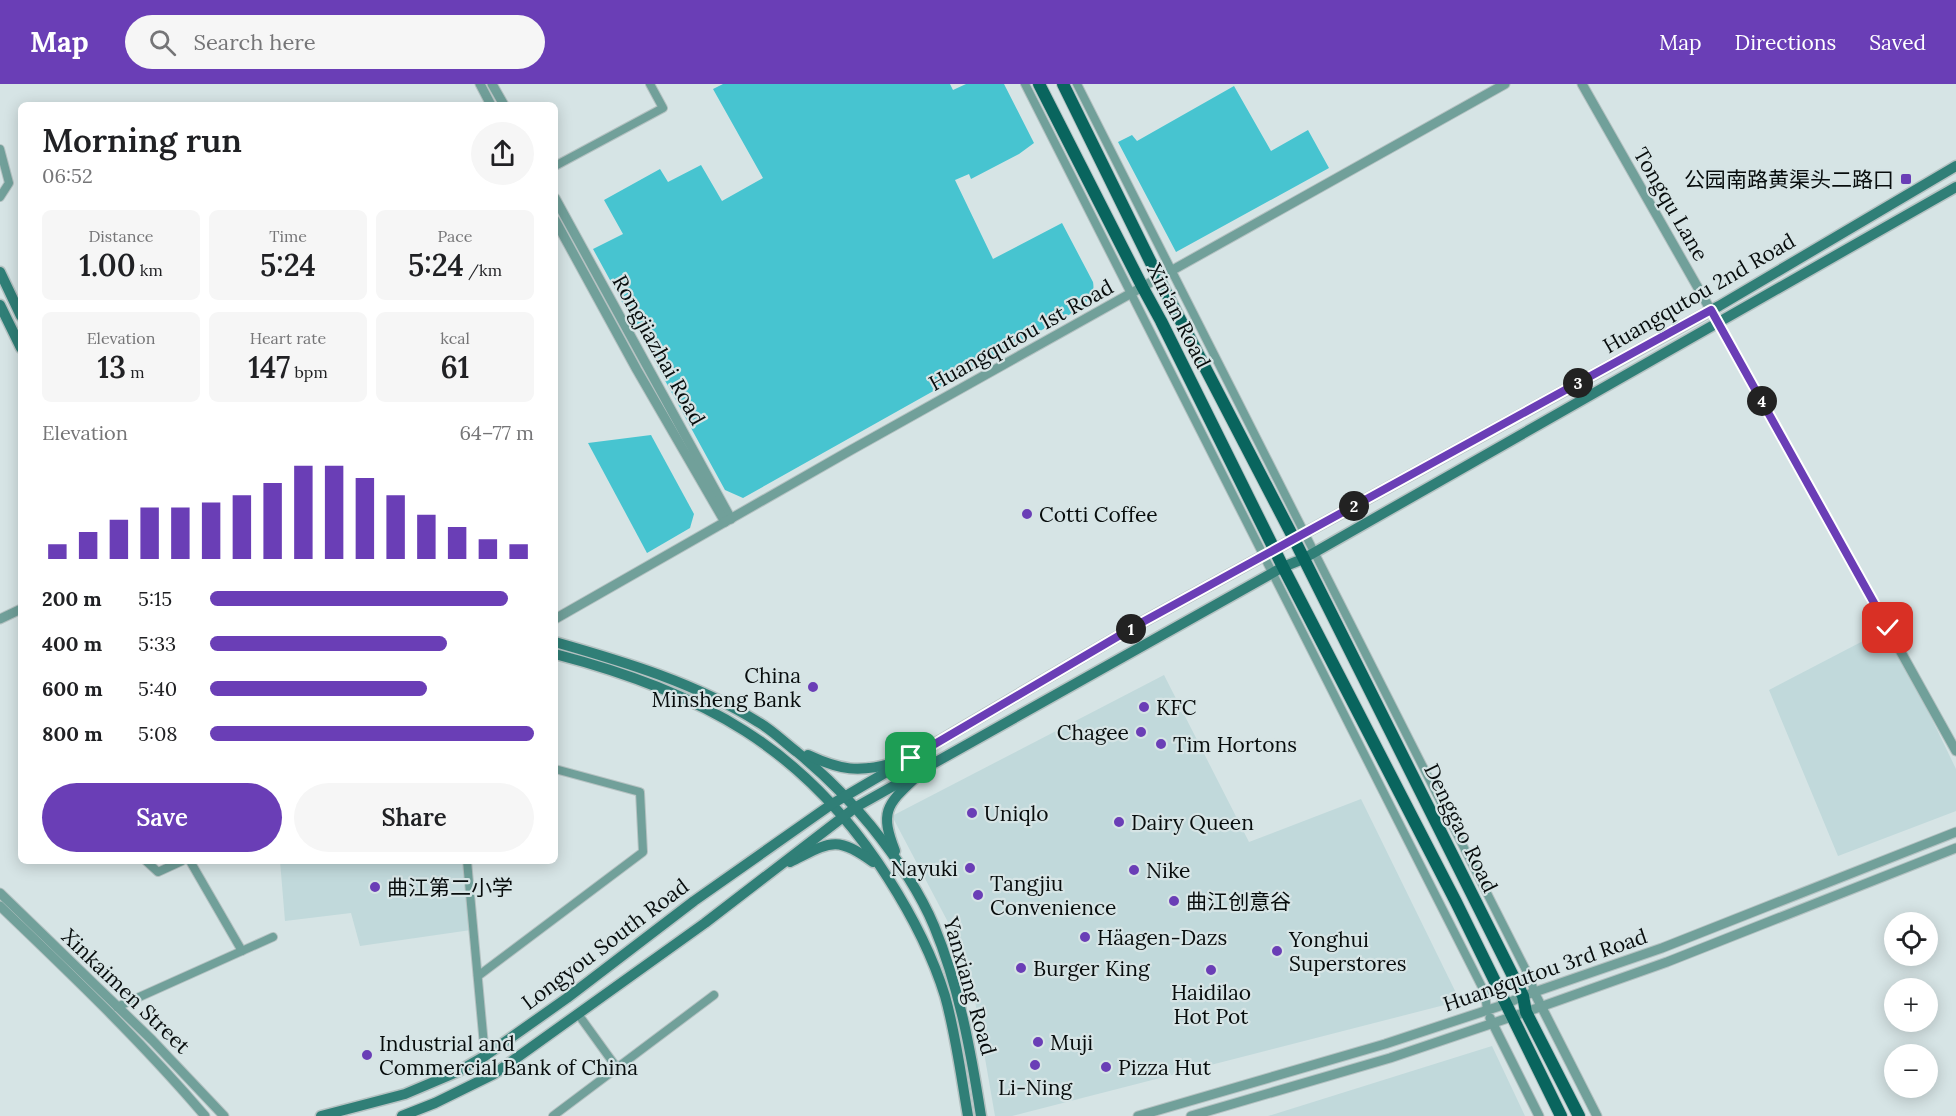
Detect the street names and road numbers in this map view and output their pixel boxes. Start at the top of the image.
street label: Tongqu Lane [1628,142,1714,266]
street label: Huangqutou 2nd Road [1598,227,1800,359]
street label: Xin'an Road [1141,259,1217,373]
street label: Rongjiazhai Road [607,270,711,430]
street label: Huangqutou 1st Road [924,273,1118,397]
street label: Denggao Road [1418,759,1504,897]
street label: Longyou South Road [516,872,694,1016]
street label: Yanxiang Road [937,913,1003,1058]
street label: Huangqutou 3rd Road [1439,922,1651,1018]
street label: Xinkaimen Street [56,923,197,1060]

